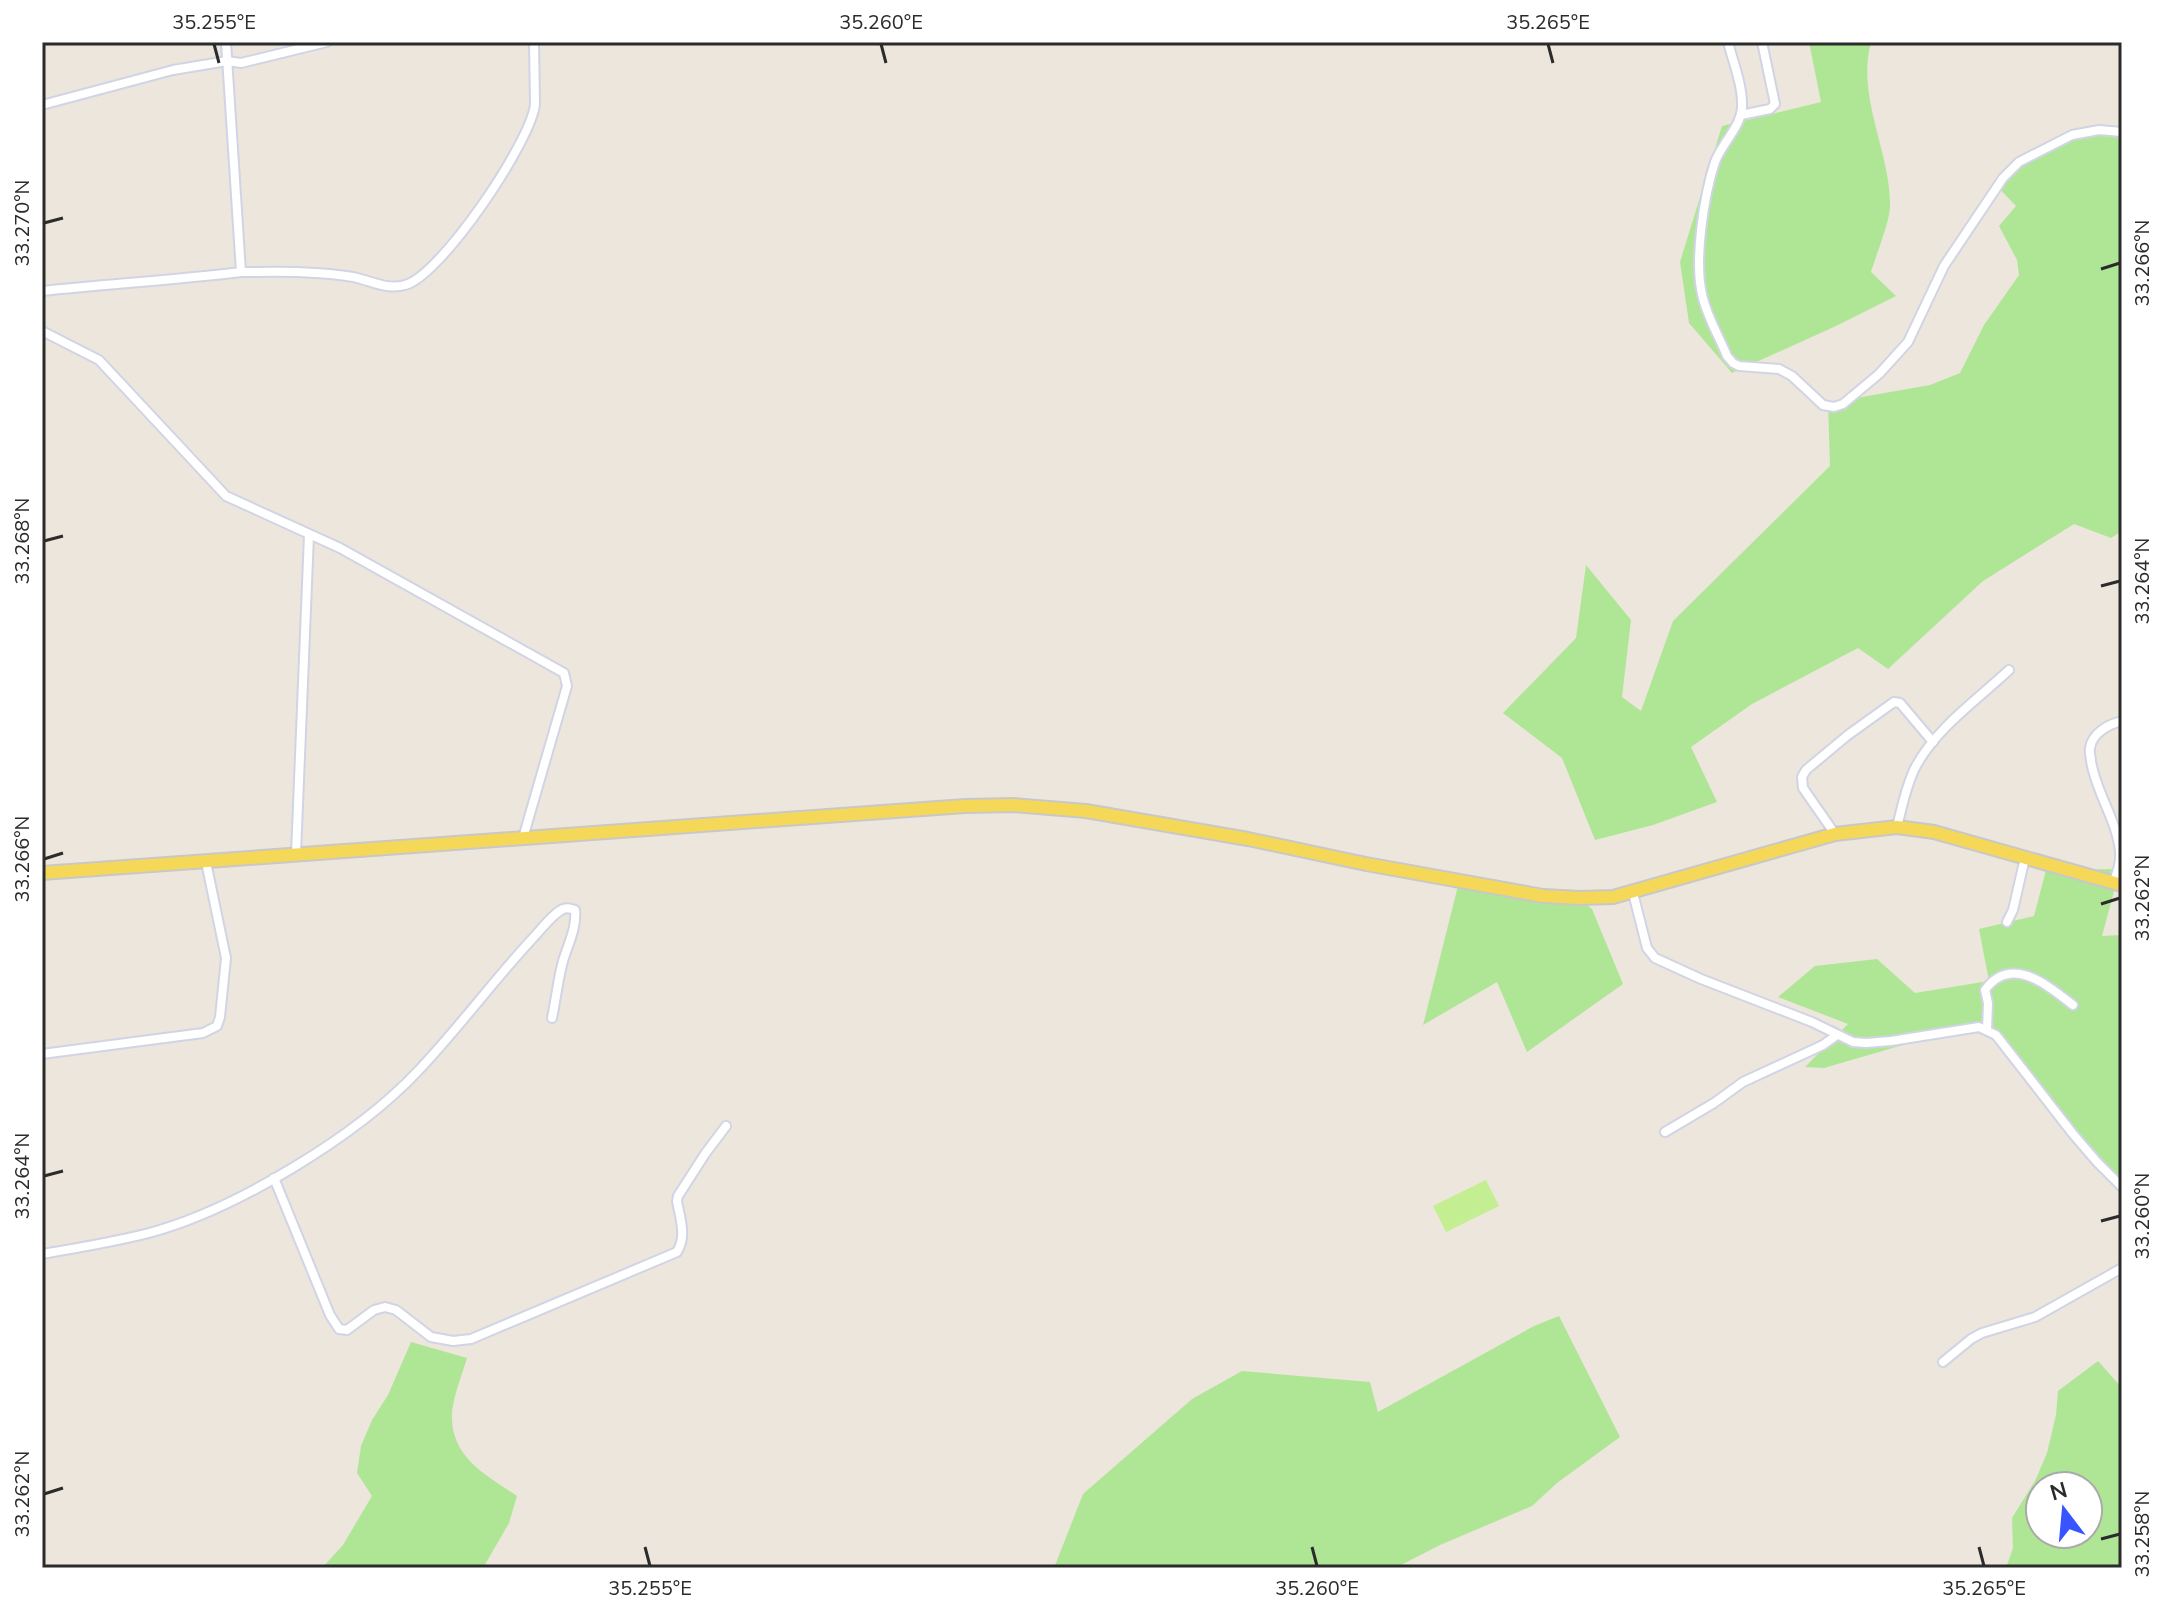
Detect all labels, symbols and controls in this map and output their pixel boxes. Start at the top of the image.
text: 35.255°E [172,9,256,36]
text: 35.260°E [839,9,923,36]
text: 35.265°E [1506,9,1590,36]
text: 33.270°N [9,180,36,266]
text: 33.266°N [2129,220,2156,306]
text: 33.268°N [9,498,36,584]
text: 33.264°N [2129,538,2156,624]
text: 33.266°N [9,816,36,902]
text: 33.262°N [2129,855,2156,941]
text: 33.264°N [9,1133,36,1219]
text: 33.260°N [2129,1173,2156,1259]
text: 33.262°N [9,1451,36,1537]
north arrow [2024,1470,2104,1550]
text: N [2047,1475,2071,1508]
text: 33.258°N [2129,1491,2156,1577]
text: 35.255°E [608,1575,692,1602]
text: 35.260°E [1275,1575,1359,1602]
text: 35.265°E [1942,1575,2026,1602]

